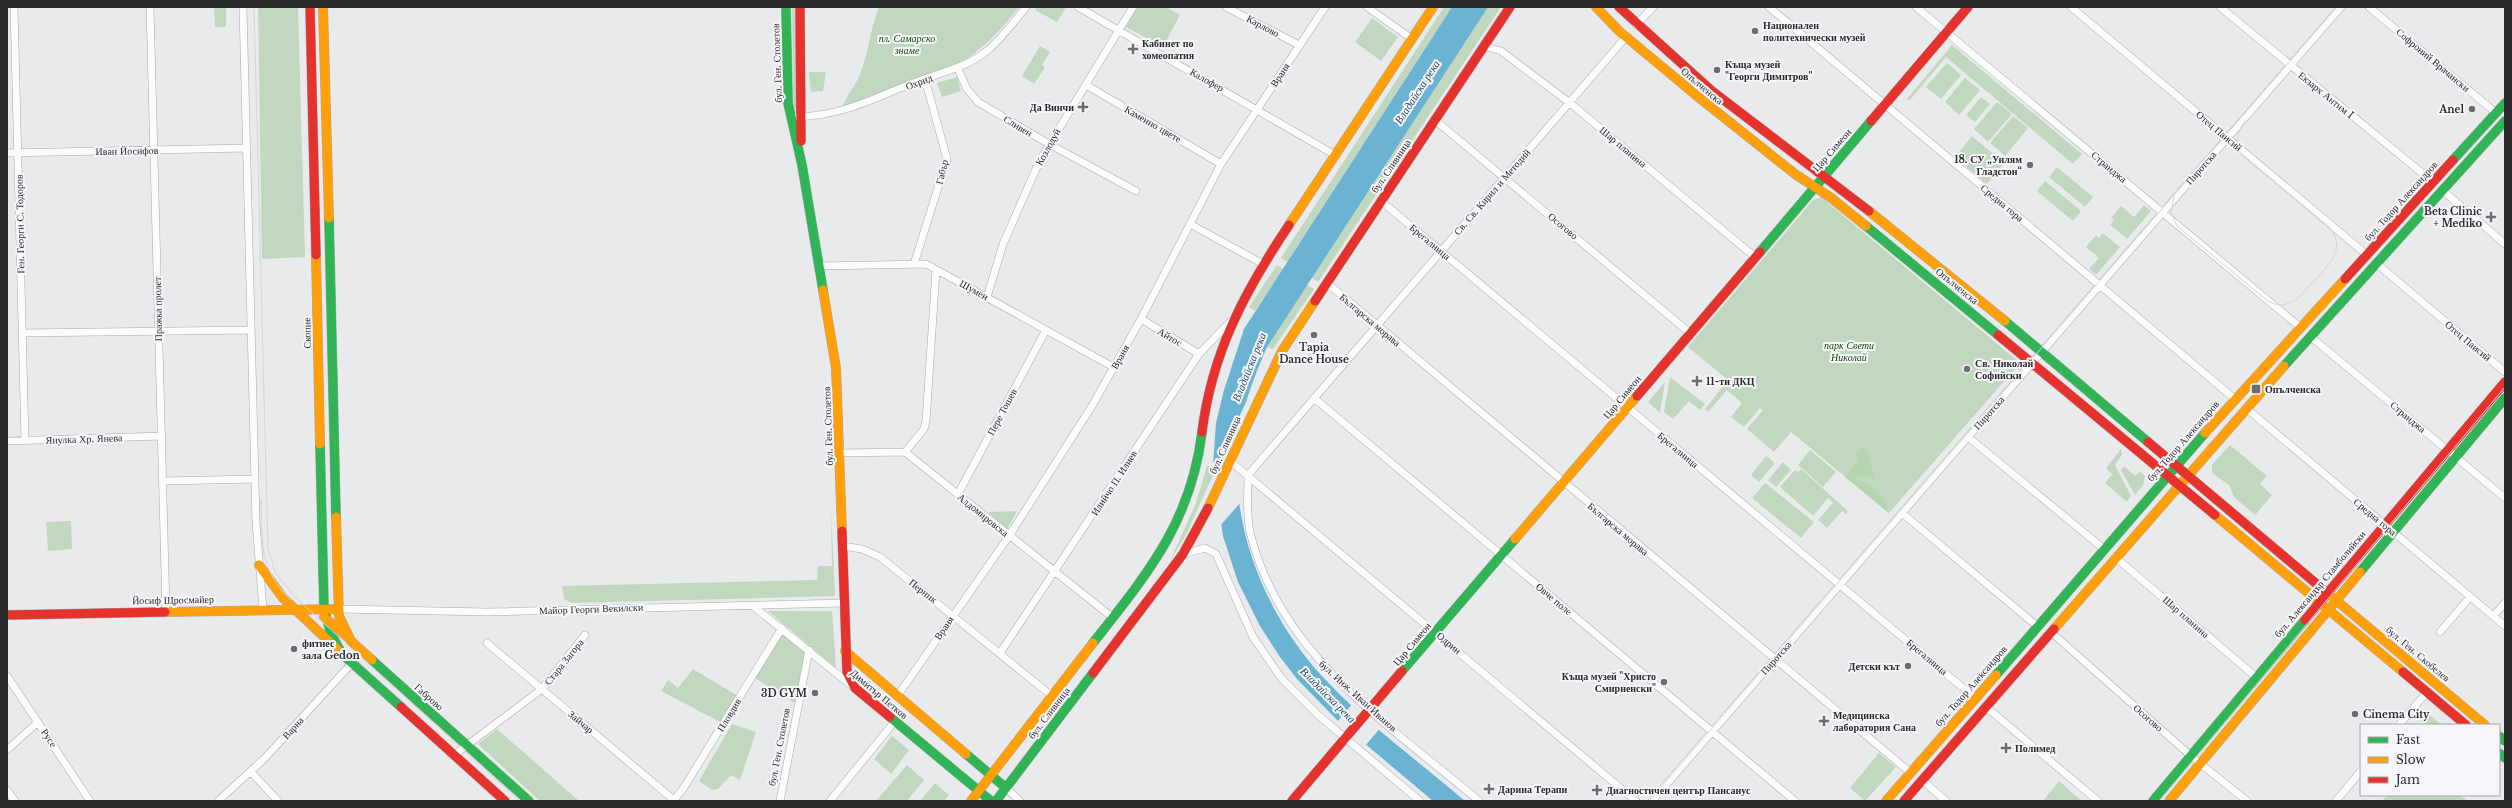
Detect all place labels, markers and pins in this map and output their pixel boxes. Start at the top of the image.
place label: Национален политехнически музей [1763,19,1866,44]
marker: Национален политехнически музей [1750,26,1760,36]
place label: Кабинет по хомеопатия [1142,37,1195,62]
marker: Кабинет по хомеопатия [1127,43,1139,55]
place label: Къща музей "Георги Димитров" [1725,58,1812,83]
marker: Къща музей "Георги Димитров" [1712,65,1722,75]
place label: Да Винчи [1030,101,1074,114]
marker: Да Винчи [1077,101,1089,113]
place label: Anel [2438,103,2464,116]
marker: Anel [2467,104,2477,114]
place label: 18. СУ „Уилям Гладстон“ [1954,153,2022,178]
marker: 18. СУ „Уилям Гладстон“ [2025,160,2035,170]
place label: Beta Clinic + Mediko [2424,205,2482,230]
marker: Beta Clinic + Mediko [2485,211,2497,223]
marker: Tapia Dance House [1309,330,1319,340]
place label: Tapia Dance House [1279,341,1349,366]
place label: Св. Николай Софийски [1975,357,2034,382]
marker: Св. Николай Софийски [1962,364,1972,374]
marker: 11-ти ДКЦ [1691,375,1703,387]
place label: 11-ти ДКЦ [1706,375,1755,388]
marker: Опълченска [2250,383,2262,395]
place label: Опълченска [2265,383,2321,396]
place label: фитнес зала Gedon [302,637,361,662]
marker: фитнес зала Gedon [289,644,299,654]
place label: Детски кът [1848,660,1900,673]
marker: Детски кът [1903,661,1913,671]
place label: Къща музей "Христо Смирненски" [1562,670,1656,695]
marker: Къща музей "Христо Смирненски" [1659,677,1669,687]
place label: 3D GYM [761,687,808,700]
marker: 3D GYM [810,688,820,698]
place label: Cinema City [2363,708,2430,721]
place label: Медицинска лаборатория Сана [1833,709,1916,734]
marker: Cinema City [2350,709,2360,719]
marker: Медицинска лаборатория Сана [1818,715,1830,727]
marker: Полимед [2000,742,2012,754]
place label: Полимед [2015,742,2055,755]
marker: Дарина Терапи [1483,783,1495,795]
place label: Дарина Терапи [1498,783,1568,796]
marker: Диагностичен център Пансанус [1591,784,1603,796]
place label: Диагностичен център Пансанус [1606,784,1751,797]

